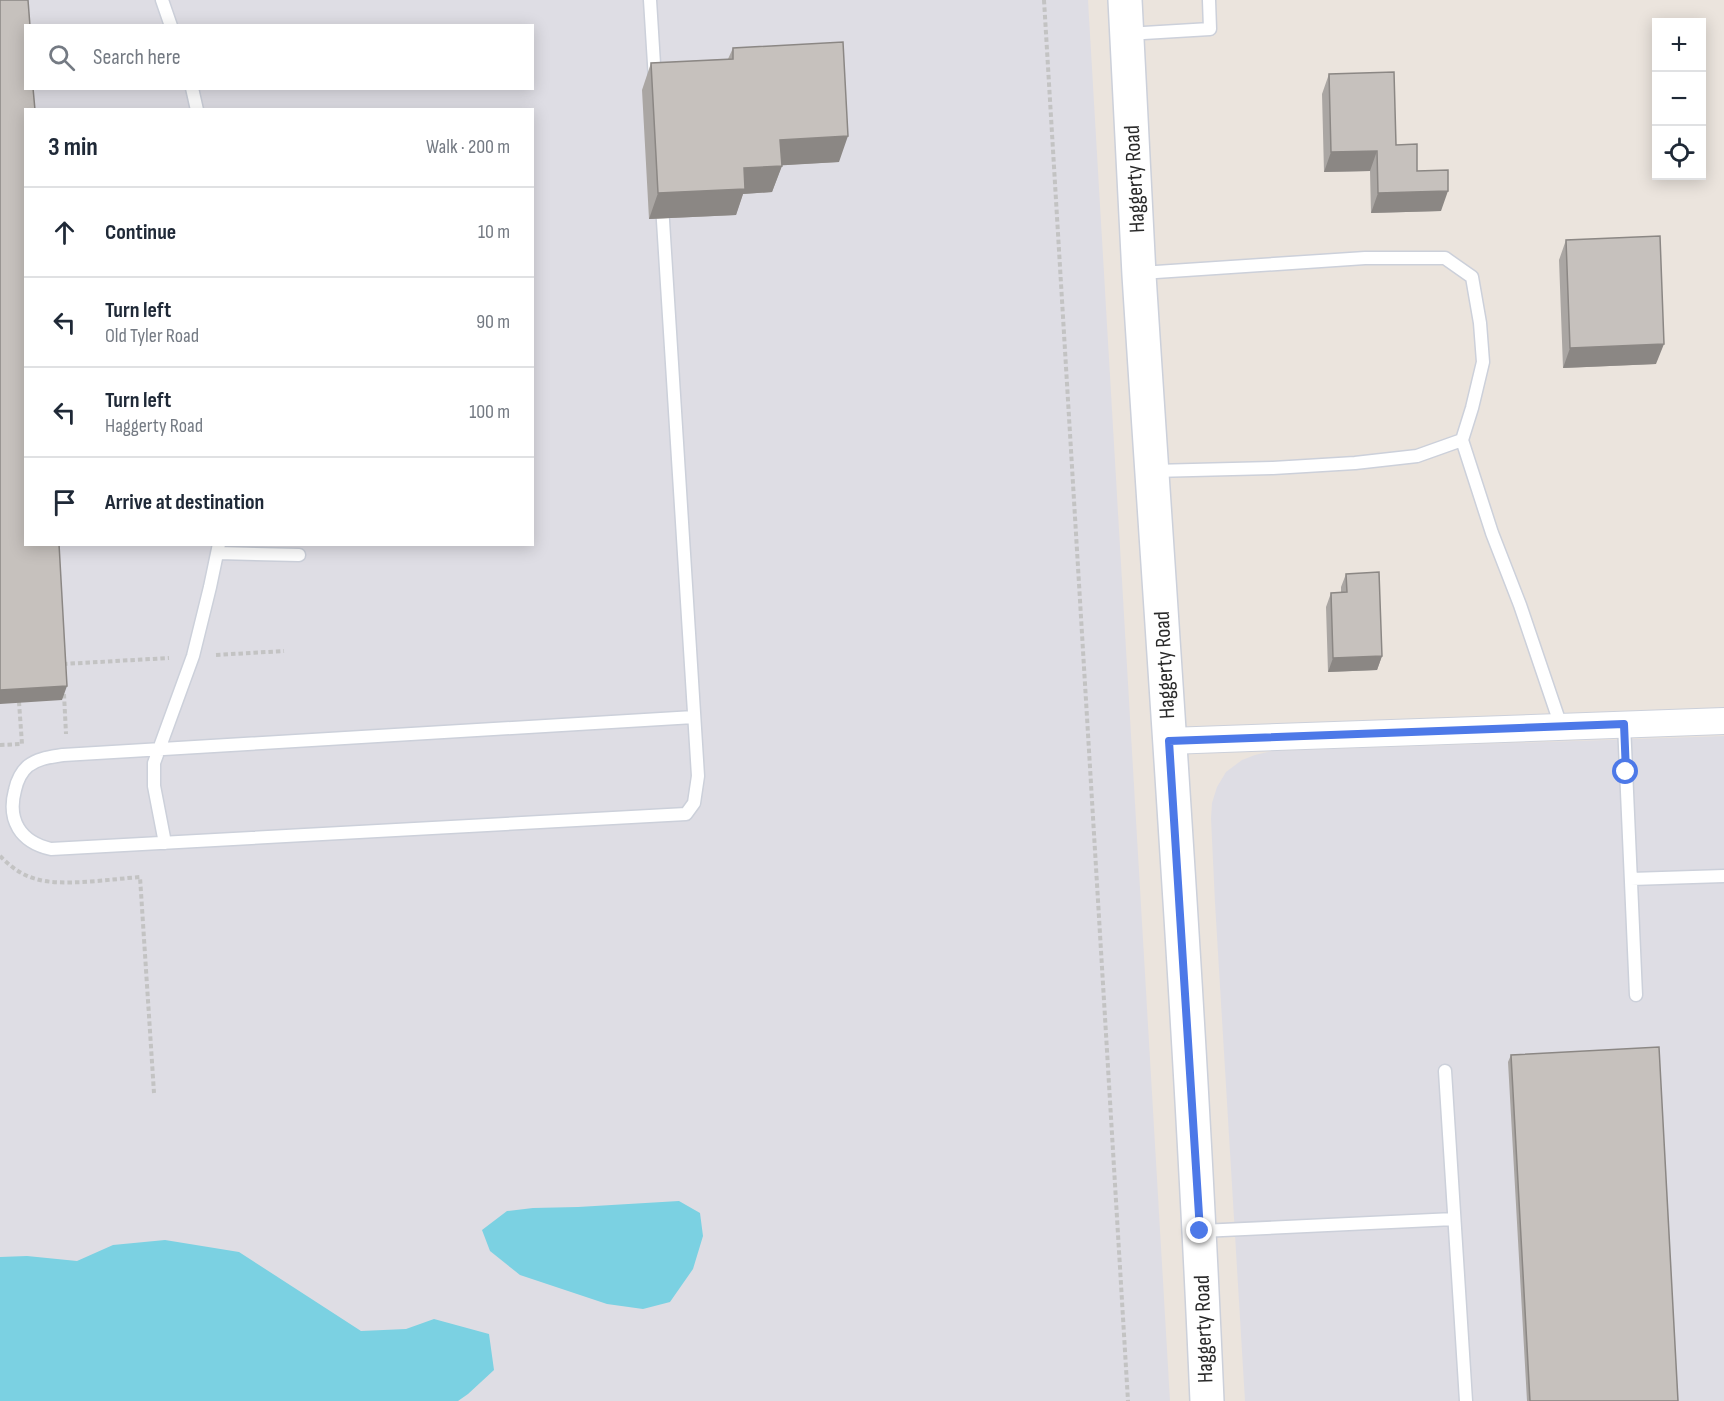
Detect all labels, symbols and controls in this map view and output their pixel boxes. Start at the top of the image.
map controls [1652,18,1706,180]
button: + [1652,18,1706,72]
search box [24,24,534,90]
icon: search [45,41,78,74]
text: Search here [93,44,180,71]
button: − [1652,72,1706,126]
street label: Haggerty Road [1119,124,1151,234]
button: locate [1652,126,1706,180]
text: 3 min [48,132,98,163]
text: Walk · 200 m [426,135,510,159]
icon: ahead [48,216,81,249]
text: Continue [105,219,176,246]
text: 10 m [478,220,510,244]
text: Turn left [105,297,171,324]
icon: left [48,306,81,339]
text: 90 m [476,310,510,334]
text: Old Tyler Road [105,324,199,348]
text: Turn left [105,387,171,414]
icon: left [48,396,81,429]
text: 100 m [469,400,510,424]
text: Haggerty Road [105,414,203,438]
icon: arrive [48,486,81,519]
text: Arrive at destination [105,489,264,516]
street label: Haggerty Road [1149,610,1181,720]
route start [1612,758,1638,784]
route end [1186,1217,1212,1243]
street label: Haggerty Road [1189,1275,1219,1383]

